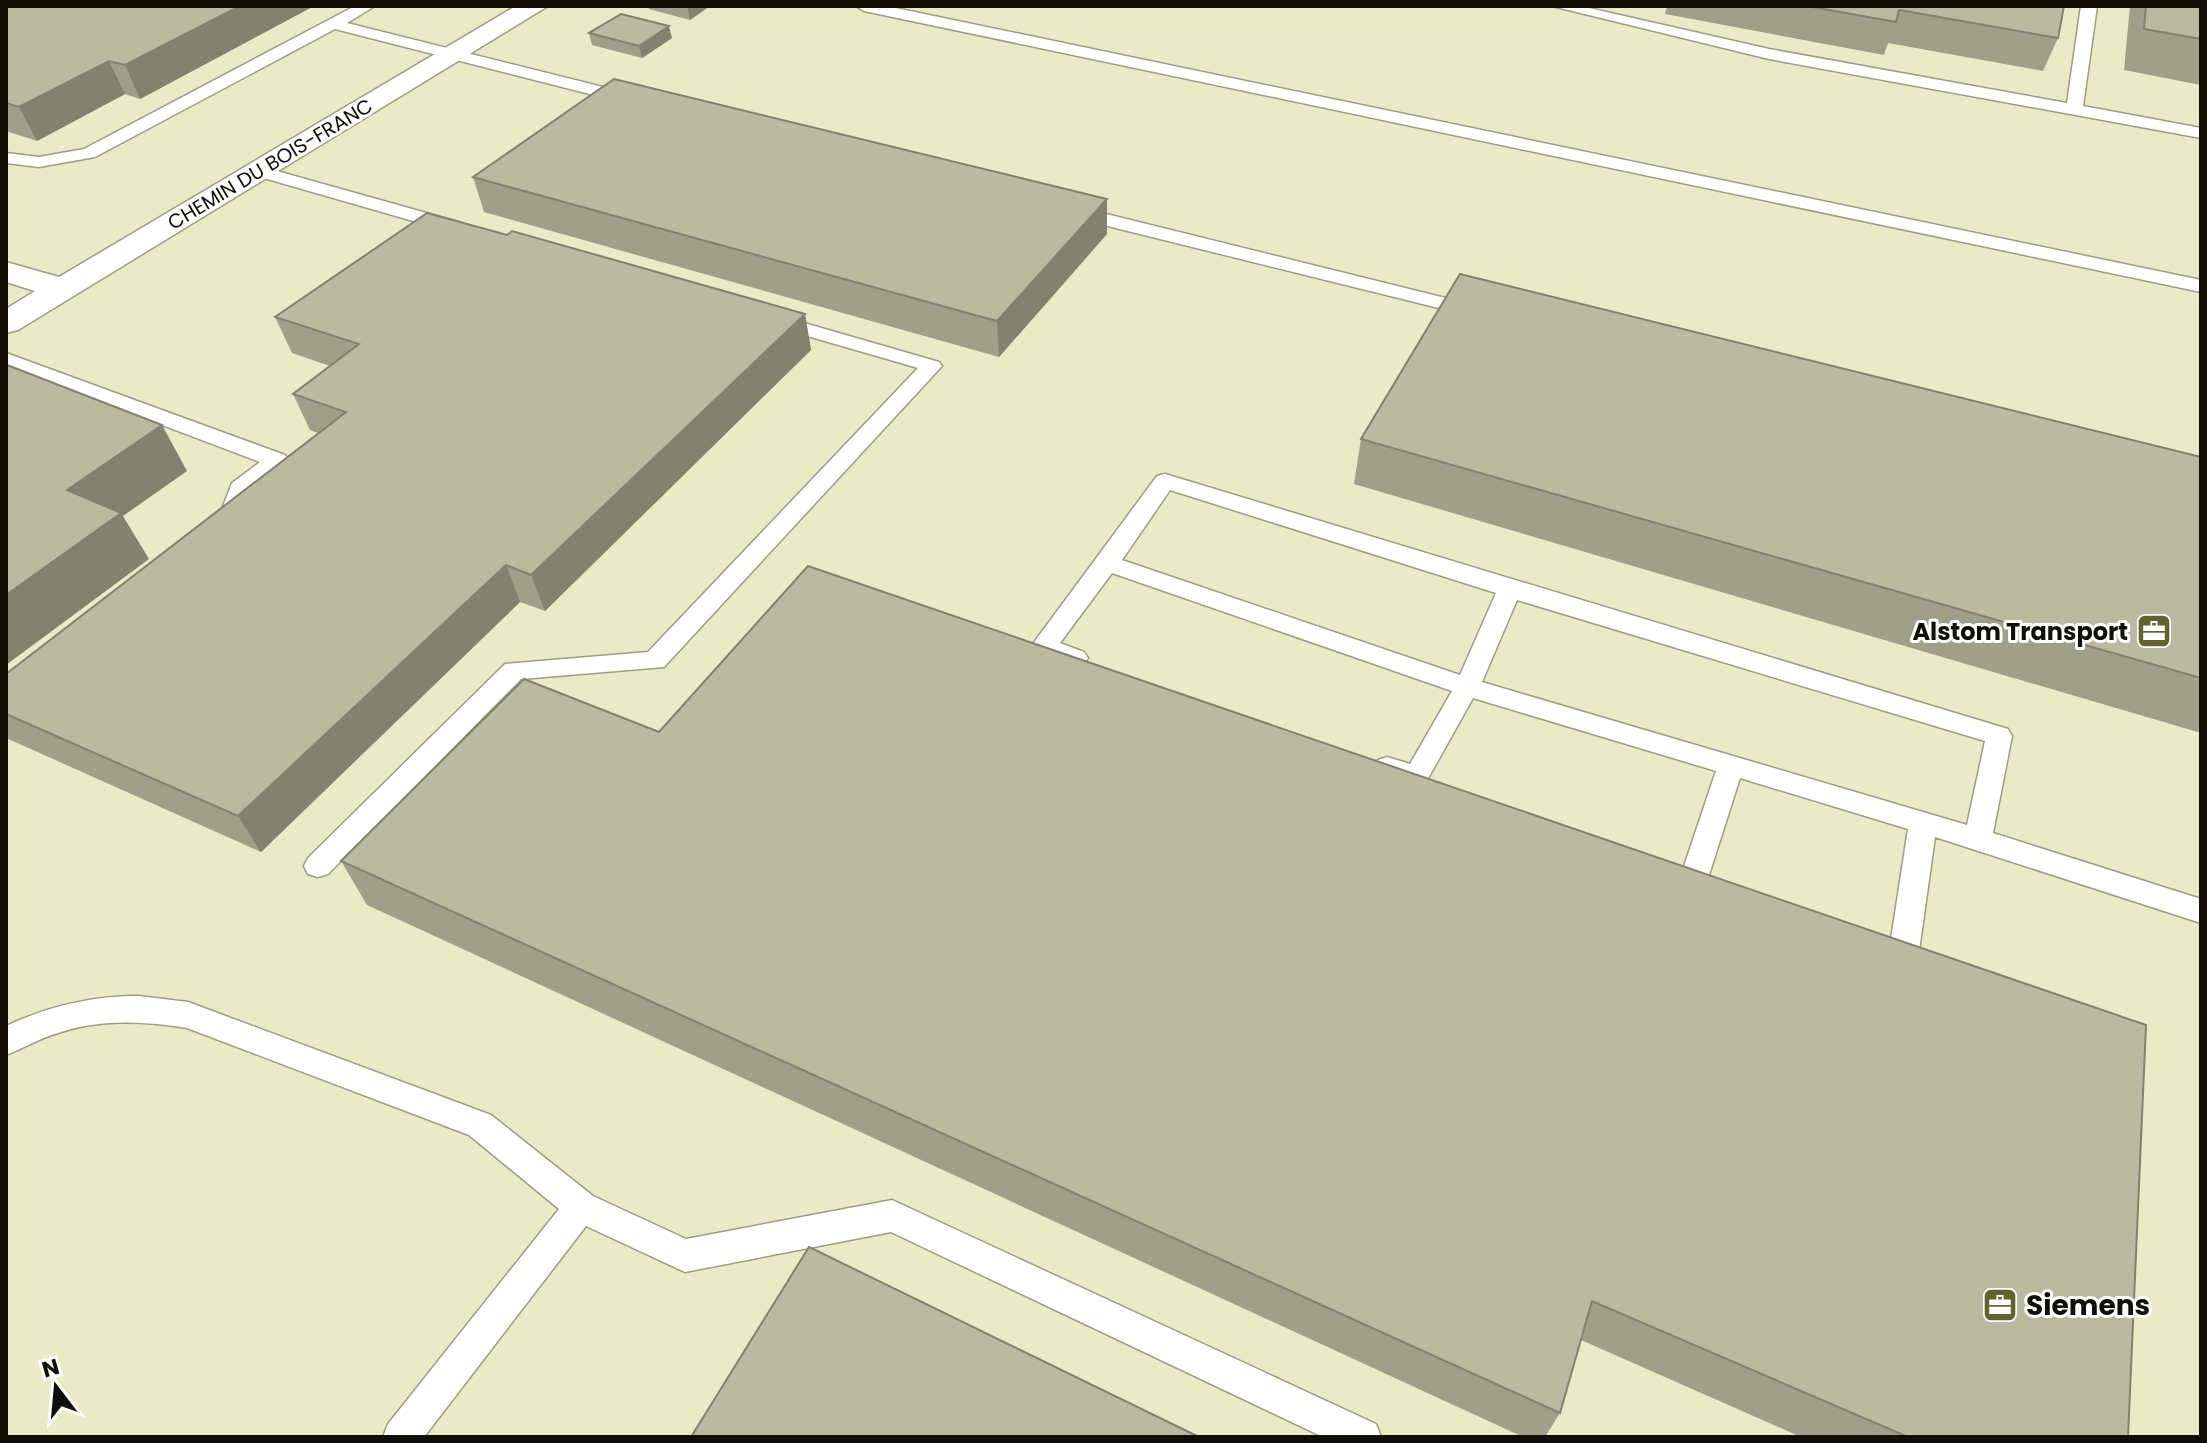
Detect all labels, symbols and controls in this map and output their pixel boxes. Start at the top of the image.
street label: CHEMIN DU BOIS-FRANC [162,91,378,237]
office icon: Alstom Transport [2135,612,2173,650]
place label: Alstom Transport [1912,615,2128,648]
office icon: Siemens [1981,1286,2019,1324]
place label: Siemens [2026,1286,2150,1325]
north arrow [16,1347,96,1427]
text: N [38,1351,63,1385]

